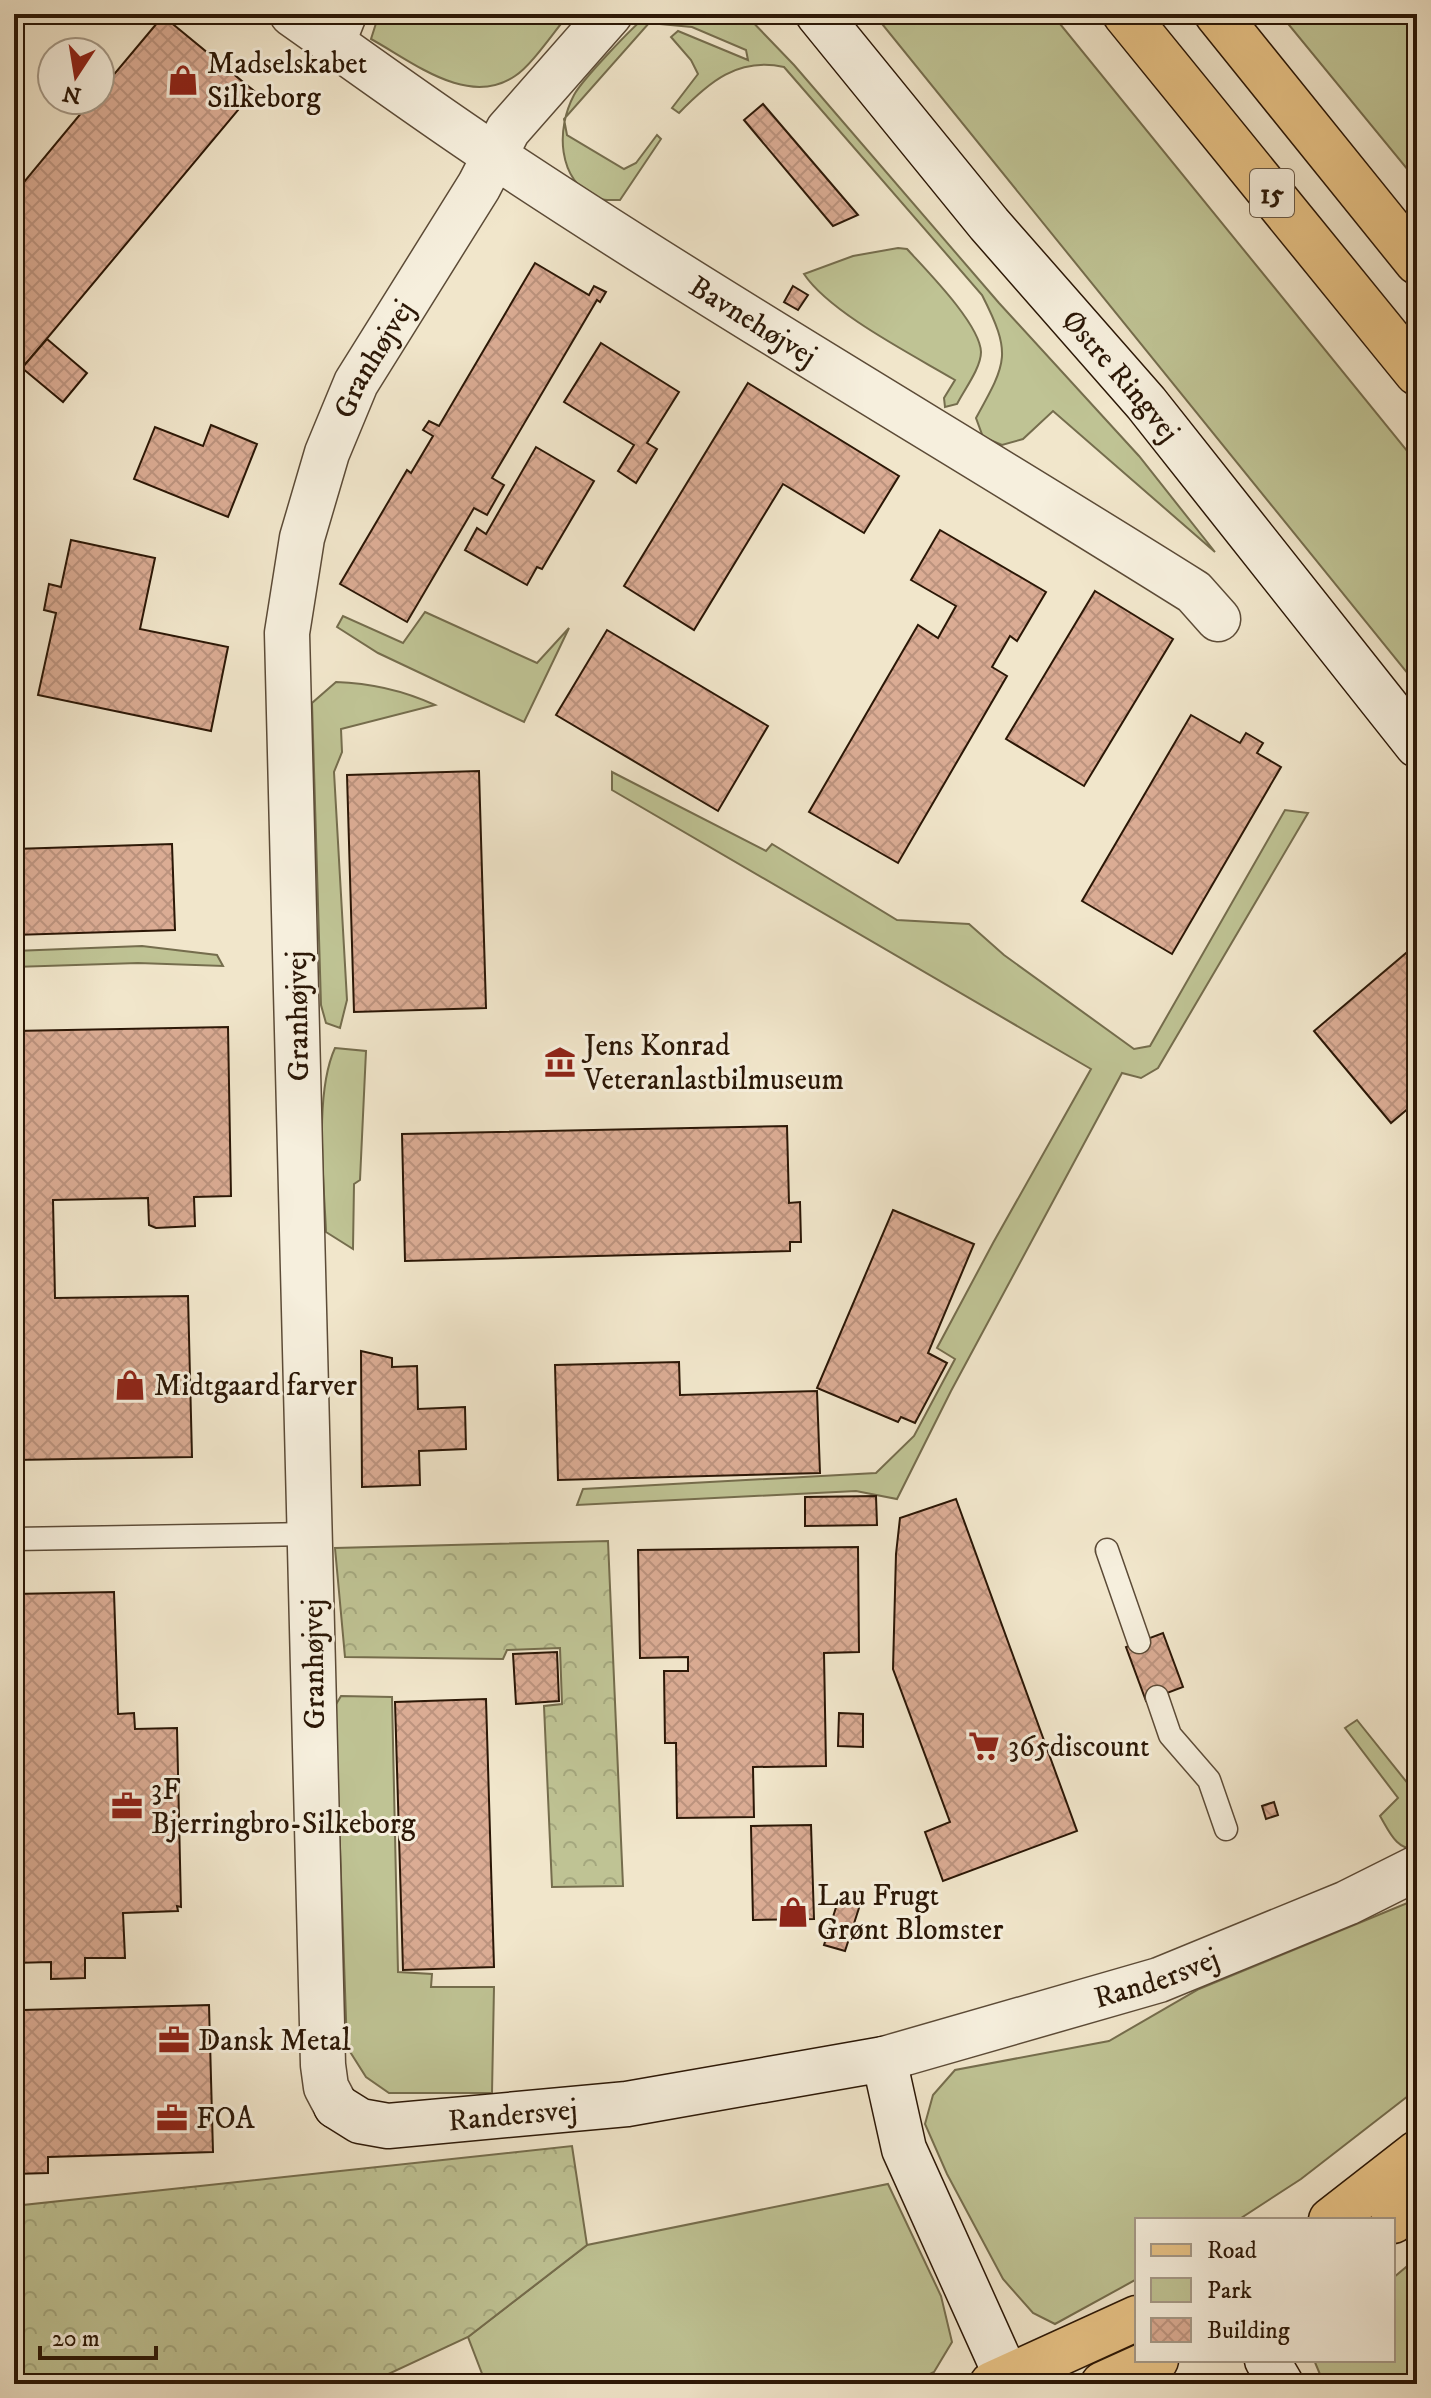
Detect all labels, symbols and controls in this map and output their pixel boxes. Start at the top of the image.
north arrow [36,36,116,116]
place label: Madselskabet Silkeborg [207,46,367,117]
shop icon: Madselskabet Silkeborg [166,63,200,97]
text: N [61,79,84,109]
road number: 15 [1250,169,1294,217]
street label: Bavnehøjvej [682,269,823,375]
street label: Granhøjvej [326,294,423,424]
street label: Østre Ringvej [1053,303,1187,450]
street label: Granhøjvej [279,950,318,1082]
place label: Jens Konrad Veteranlastbilmuseum [581,1028,844,1099]
museum icon: Jens Konrad Veteranlastbilmuseum [543,1045,577,1079]
shop icon: Midtgaard farver [113,1368,147,1402]
place label: Midtgaard farver [154,1368,357,1405]
street label: Granhøjvej [295,1598,334,1730]
supermarket icon: 365discount [967,1729,1001,1763]
place label: 365discount [1008,1729,1150,1766]
place label: 3F Bjerringbro-Silkeborg [151,1772,416,1843]
office icon: 3F Bjerringbro-Silkeborg [110,1789,144,1823]
place label: Lau Frugt Grønt Blomster [817,1878,1003,1949]
shop icon: Lau Frugt Grønt Blomster [776,1895,810,1929]
street label: Randersvej [1090,1940,1225,2018]
office icon: Dansk Metal [157,2023,191,2057]
place label: Dansk Metal [198,2023,351,2060]
street label: Randersvej [447,2092,579,2140]
office icon: FOA [155,2101,189,2135]
place label: FOA [196,2101,255,2138]
legend [1135,2218,1395,2362]
text: Road [1207,2236,1257,2266]
text: Park [1207,2276,1252,2306]
scale bar [40,2310,156,2360]
text: Building [1207,2316,1290,2346]
text: 20 m [52,2324,100,2354]

